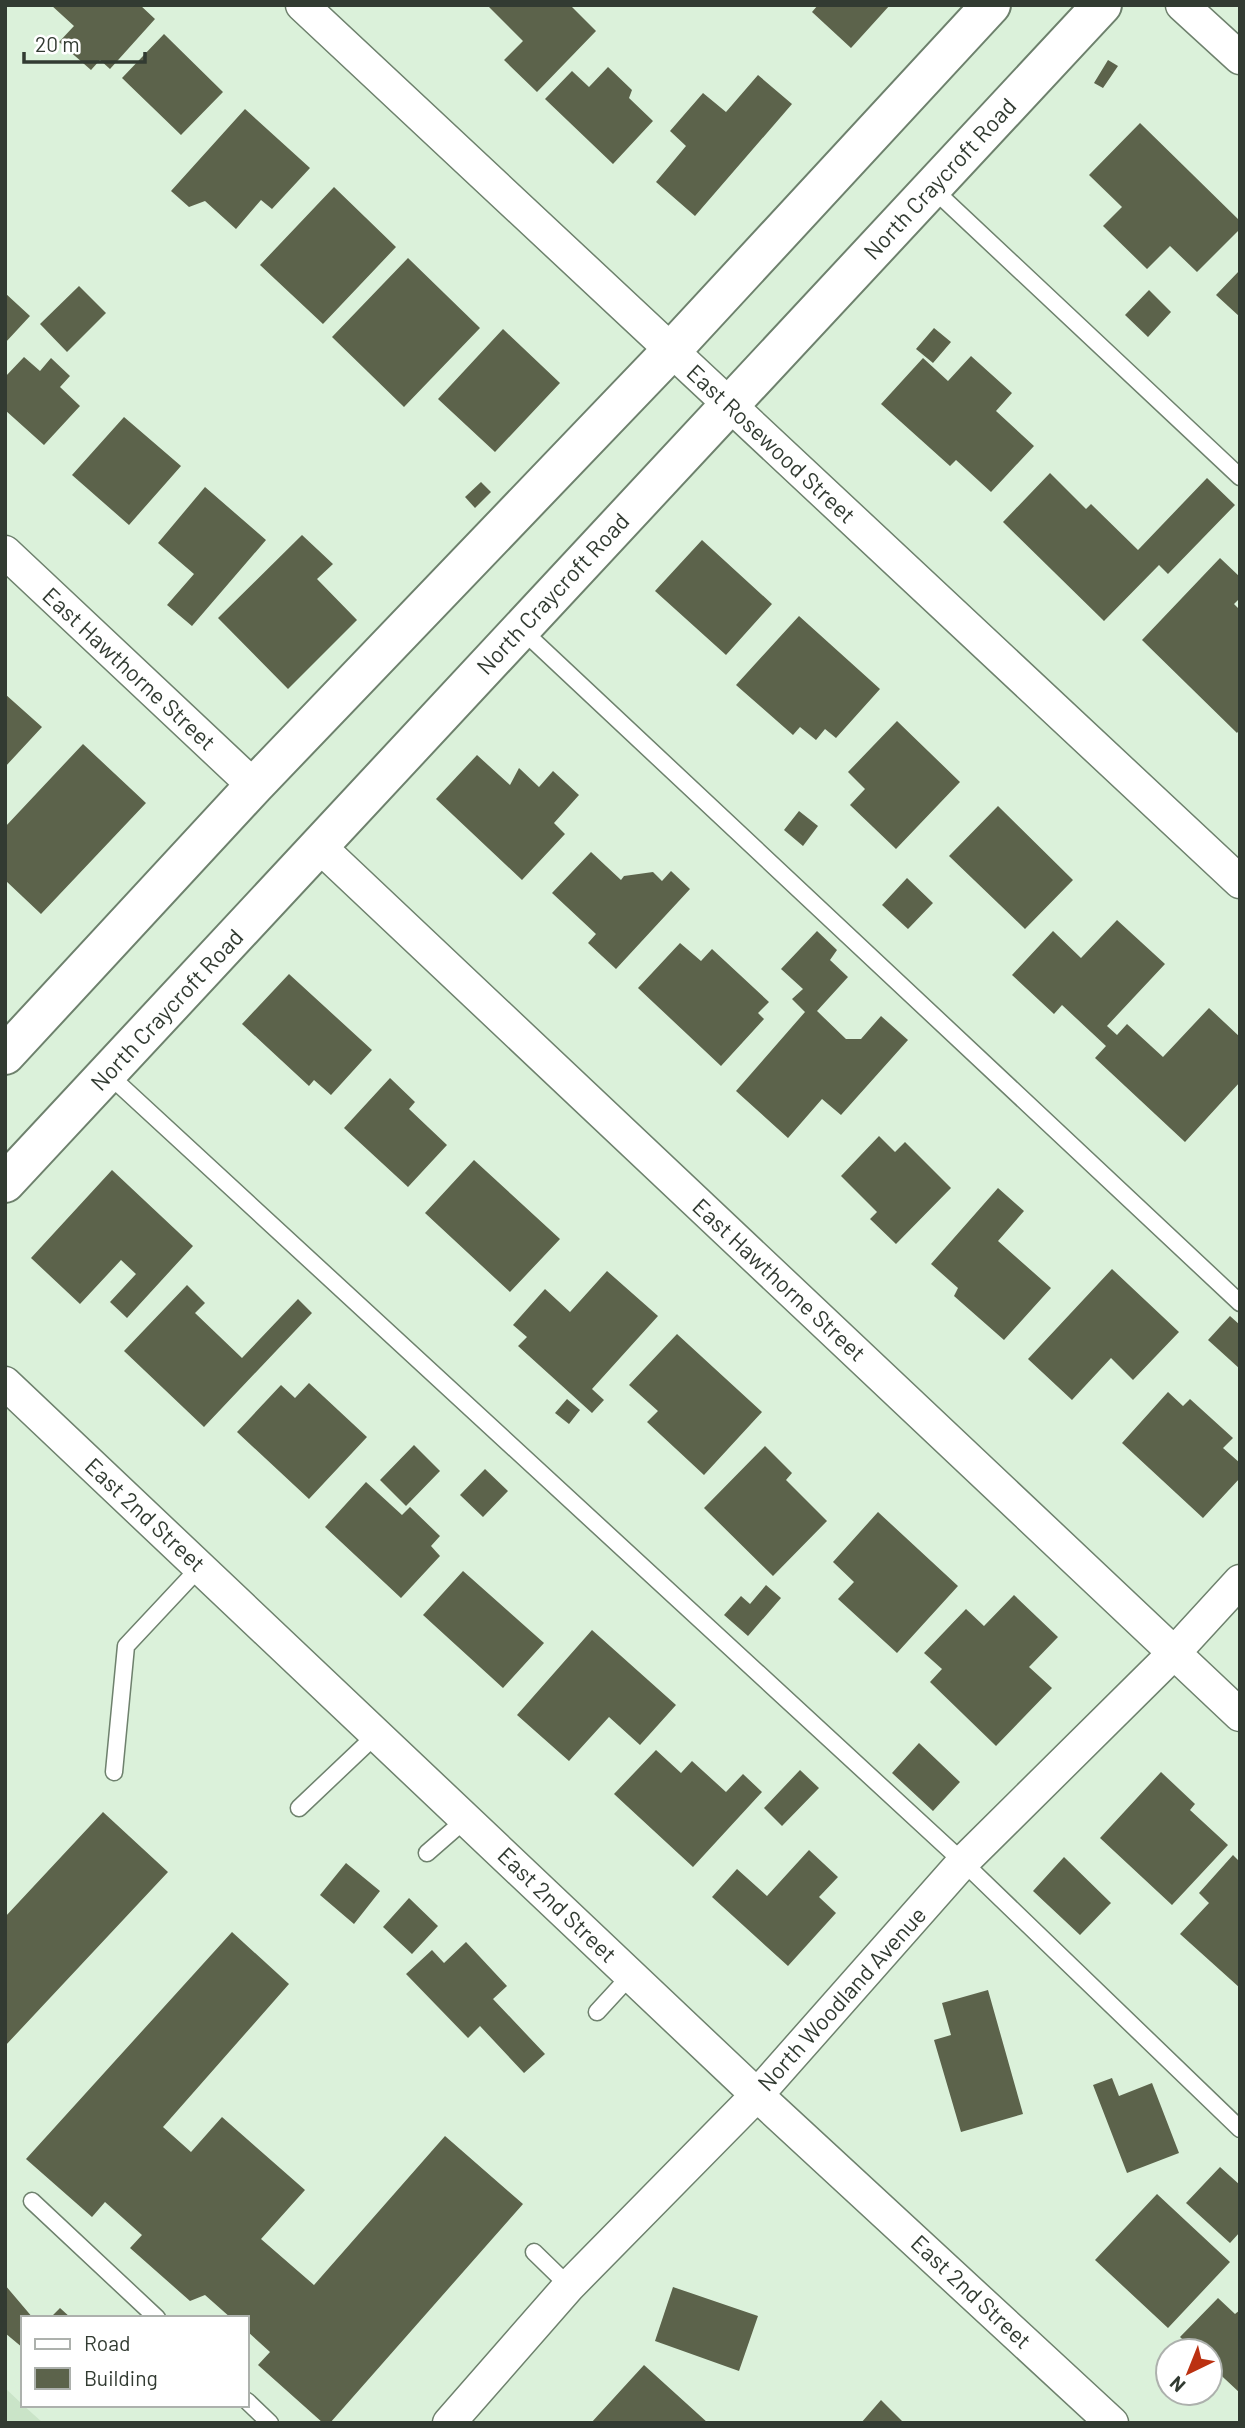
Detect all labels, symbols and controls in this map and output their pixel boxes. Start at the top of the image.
scale bar [24,21,145,65]
text: 20 m [35,31,80,56]
street label: North Craycroft Road [857,92,1021,265]
street label: East Rosewood Street [682,358,862,529]
street label: North Craycroft Road [470,507,634,680]
street label: East Hawthorne Street [37,581,222,756]
street label: North Craycroft Road [84,923,248,1096]
street label: East Hawthorne Street [687,1192,872,1367]
street label: East 2nd Street [80,1451,212,1577]
street label: East 2nd Street [493,1841,623,1968]
street label: North Woodland Avenue [751,1900,931,2096]
street label: East 2nd Street [906,2228,1038,2354]
legend [21,2316,248,2407]
text: Road [84,2330,130,2355]
north arrow [1154,2337,1224,2407]
text: Building [84,2365,158,2390]
text: N [1165,2372,1190,2398]

